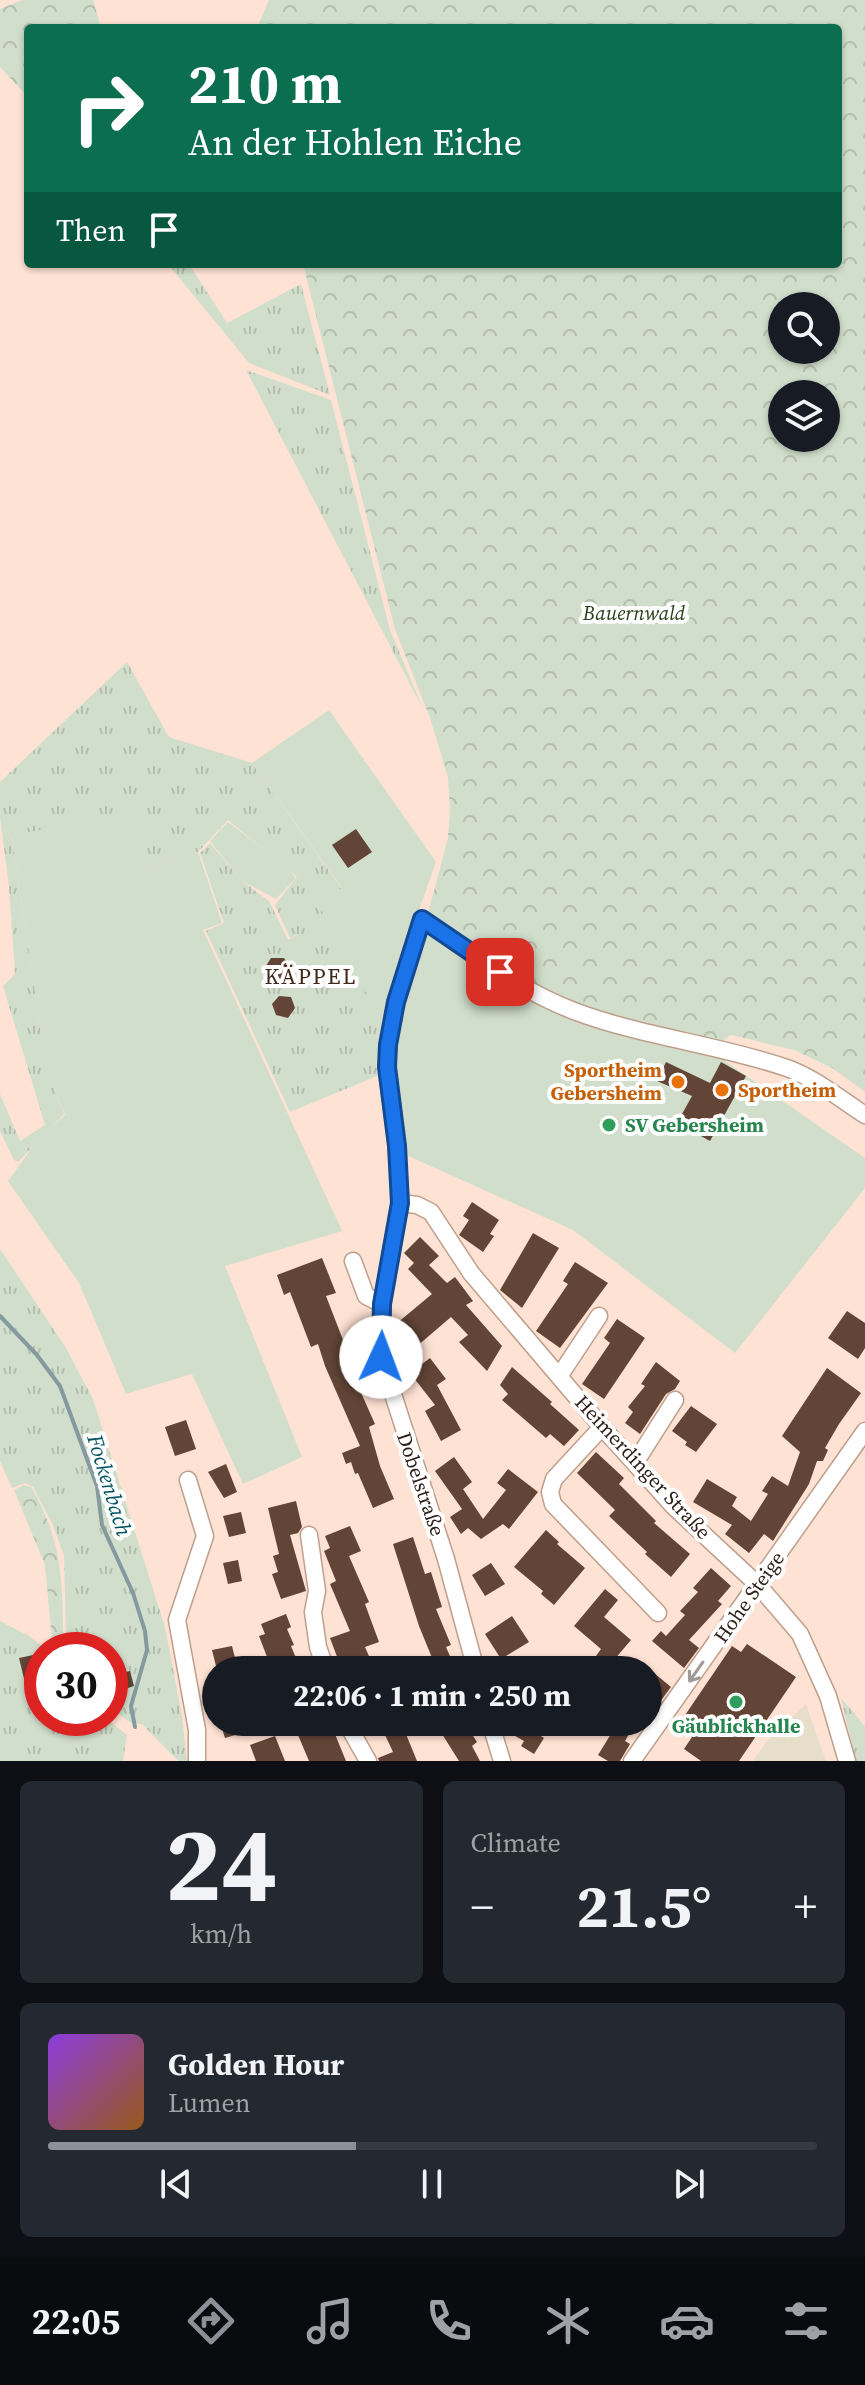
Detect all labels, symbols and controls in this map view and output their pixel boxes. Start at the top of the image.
text: 210 m [188,45,342,122]
icon: right [56,56,160,160]
text: An der Hohlen Eiche [188,118,522,167]
icon: arrive [142,208,186,252]
text: Then [56,210,126,251]
map controls [768,292,840,452]
button: search [768,292,840,364]
button: layers [768,380,840,452]
park label: Bauernwald [582,599,686,627]
pin [466,938,534,1006]
icon: arrive [478,950,522,994]
district label: KÄPPEL [264,961,358,991]
place label: Sportheim Gebersheim [551,1056,662,1107]
marker: Sportheim Gebersheim [669,1073,687,1091]
place label: Sportheim [738,1076,836,1104]
marker: Sportheim [713,1081,731,1099]
place label: SV Gebersheim [625,1111,764,1139]
marker: SV Gebersheim [600,1116,618,1134]
position arrow [339,1315,423,1399]
street label: Heimerdinger Straße [569,1389,717,1545]
street label: Dobelstraße [390,1428,452,1540]
water label: Fockenbach [80,1429,140,1540]
street label: Hohe Steige [707,1546,791,1648]
speed limit sign: 30 [24,1632,128,1736]
one-way arrow [688,1660,705,1682]
text: 22:06 · 1 min · 250 m [293,1675,571,1716]
marker: Gäublickhalle [727,1693,745,1711]
place label: Gäublickhalle [672,1712,800,1740]
text: 24 [165,1792,278,1935]
text: Climate [471,1825,561,1861]
text: 21.5° [576,1865,711,1947]
text: − [471,1876,494,1937]
text: + [794,1876,817,1937]
text: km/h [190,1916,252,1952]
text: Golden Hour [168,2044,344,2085]
text: Lumen [168,2085,250,2121]
icon: previous [154,2162,198,2206]
icon: pause [410,2162,454,2206]
icon: next [667,2162,711,2206]
icon: directions [183,2293,239,2349]
icon: music [302,2293,358,2349]
icon: phone [421,2293,477,2349]
icon: climate [540,2293,596,2349]
icon: car [659,2293,715,2349]
icon: filters [778,2293,834,2349]
text: 22:05 [31,2297,120,2346]

